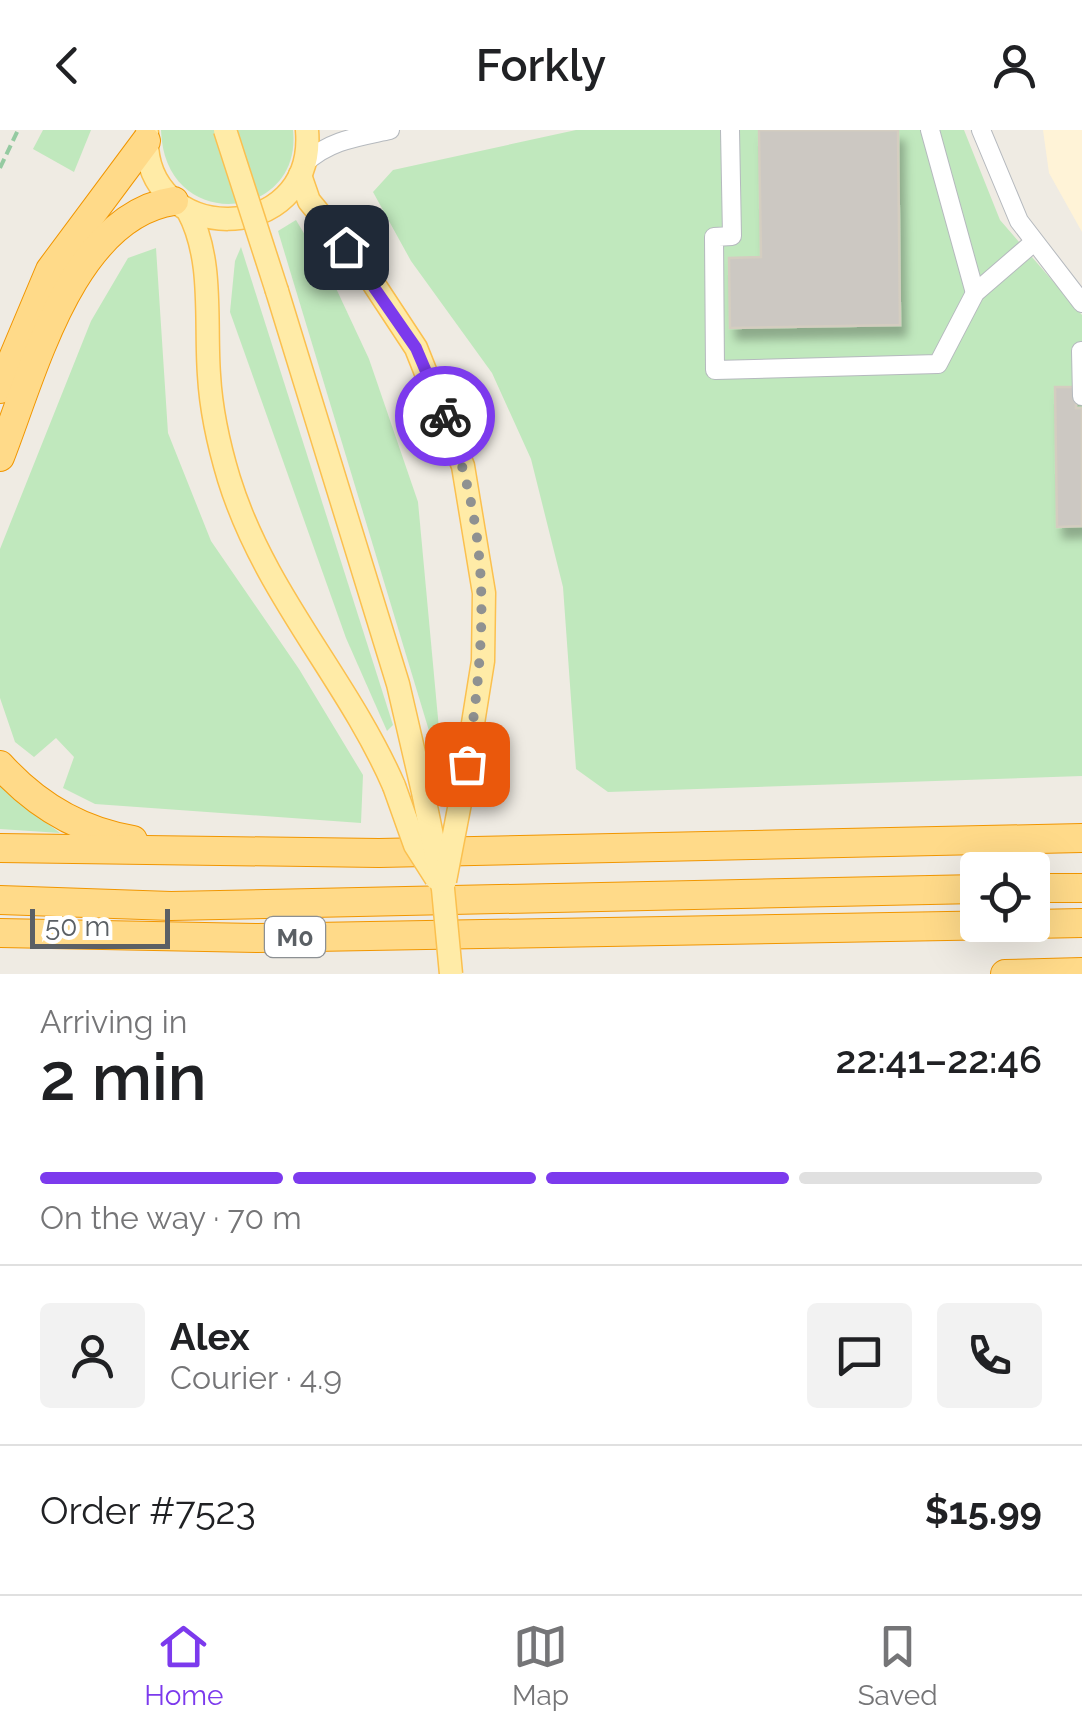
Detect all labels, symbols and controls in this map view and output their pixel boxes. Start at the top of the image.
icon: back [40,38,95,93]
icon: person [987,38,1042,93]
text: Forkly [476,39,606,92]
pin [304,205,389,290]
icon: home [319,220,374,275]
courier [395,366,495,466]
icon: bike [418,389,473,444]
pin [425,722,510,807]
icon: bag [440,737,495,792]
map controls [960,852,1050,942]
button: locate [960,852,1050,942]
scale bar [30,904,170,948]
text: 50 m [45,910,110,943]
road number: M0 [265,917,325,957]
text: Arriving in [40,1003,187,1040]
text: 22:41–22:46 [836,1037,1042,1082]
text: 2 min [40,1039,207,1115]
text: On the way · 70 m [40,1199,302,1236]
button: person [40,1303,145,1408]
button: chat [807,1303,912,1408]
button: phone [937,1303,1042,1408]
text: Alex [170,1314,250,1359]
text: Courier · 4.9 [170,1359,342,1396]
text: Order #7523 [40,1488,256,1533]
text: $15.99 [925,1488,1042,1533]
tab: Home [144,1619,224,1712]
tab: Map [512,1619,569,1712]
tab: Saved [858,1619,938,1712]

